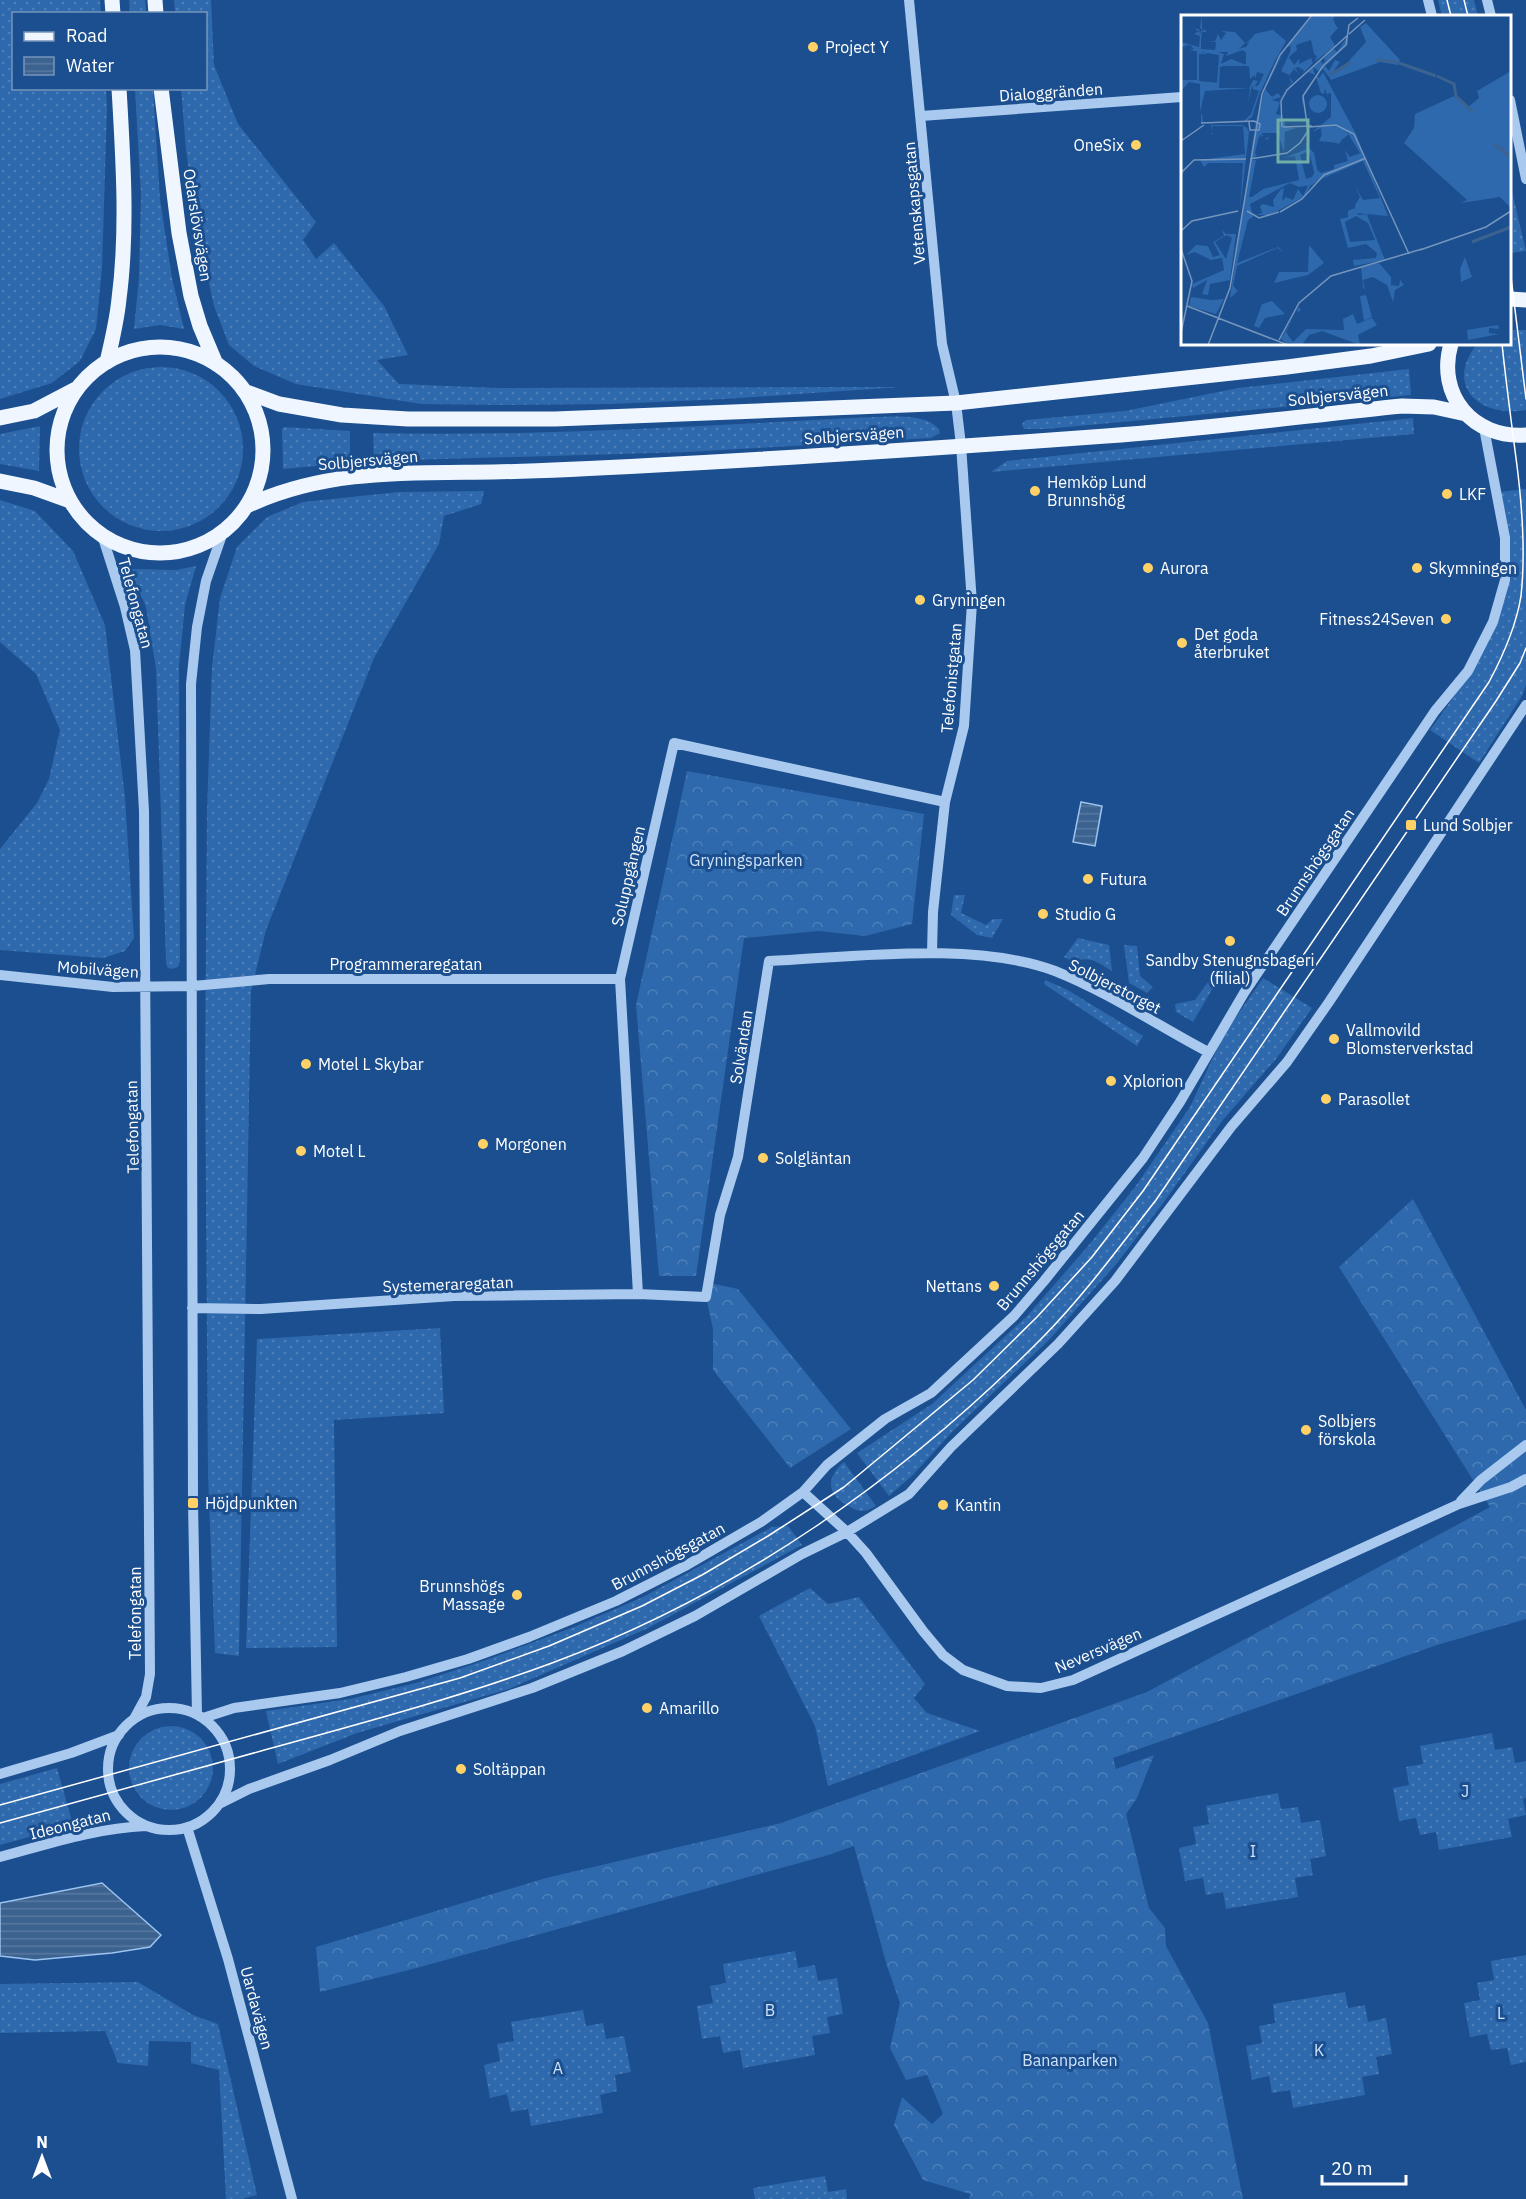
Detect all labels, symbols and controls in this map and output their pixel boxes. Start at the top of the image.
legend [12,12,207,90]
inset map [1181,15,1511,345]
text: Road [66,24,107,47]
place label: Project Y [825,37,890,57]
marker: Project Y [806,40,820,54]
text: Water [66,54,115,77]
street label: Dialoggränden [998,78,1104,106]
place label: OneSix [1074,135,1124,155]
marker: OneSix [1129,138,1143,152]
street label: Vetenskapsgatan [899,141,929,265]
street label: Odarslövsvägen [179,167,217,283]
street label: Solbjersvägen [1287,380,1389,410]
street label: Solbjersvägen [803,422,905,448]
street label: Solbjersvägen [317,446,419,474]
place label: Hemköp Lund Brunnshög [1047,472,1147,510]
marker: Hemköp Lund Brunnshög [1028,484,1042,498]
place label: LKF [1459,484,1486,504]
marker: LKF [1440,487,1454,501]
street label: Telefongatan [114,555,158,651]
place label: Aurora [1160,558,1209,578]
place label: Skymningen [1429,558,1517,578]
marker: Aurora [1141,561,1155,575]
marker: Skymningen [1410,561,1424,575]
place label: Gryningen [932,590,1006,610]
marker: Gryningen [913,593,927,607]
place label: Fitness24Seven [1319,609,1434,629]
marker: Fitness24Seven [1439,612,1453,626]
street label: Telefonistgatan [936,622,966,734]
place label: Det goda återbruket [1194,624,1270,662]
marker: Det goda återbruket [1175,636,1189,650]
street label: Brunnshögsgatan [1272,804,1358,920]
place label: Lund Solbjer [1423,815,1513,835]
marker: Lund Solbjer [1404,818,1418,832]
street label: Soluppgången [607,824,649,928]
park label: Gryningsparken [689,850,803,870]
place label: Futura [1100,869,1147,889]
marker: Futura [1081,872,1095,886]
place label: Studio G [1055,904,1116,924]
marker: Studio G [1036,907,1050,921]
marker: Sandby Stenugnsbageri (filial) [1223,934,1237,948]
place label: Sandby Stenugnsbageri (filial) [1145,950,1315,988]
street label: Programmeraregatan [330,954,482,974]
street label: Solbjerstorget [1065,954,1165,1018]
street label: Mobilvägen [56,956,140,982]
street label: Solvändan [725,1009,757,1085]
place label: Vallmovild Blomsterverkstad [1346,1020,1474,1058]
marker: Vallmovild Blomsterverkstad [1327,1032,1341,1046]
place label: Motel L Skybar [318,1054,424,1074]
marker: Motel L Skybar [299,1057,313,1071]
place label: Xplorion [1123,1071,1183,1091]
marker: Xplorion [1104,1074,1118,1088]
street label: Telefongatan [121,1080,143,1174]
place label: Parasollet [1338,1089,1410,1109]
marker: Parasollet [1319,1092,1333,1106]
place label: Morgonen [495,1134,567,1154]
marker: Morgonen [476,1137,490,1151]
place label: Motel L [313,1141,365,1161]
marker: Motel L [294,1144,308,1158]
place label: Solgläntan [775,1148,851,1168]
marker: Solgläntan [756,1151,770,1165]
street label: Brunnshögsgatan [992,1205,1088,1315]
street label: Systemeraregatan [382,1272,514,1296]
place label: Nettans [925,1276,982,1296]
marker: Nettans [987,1279,1001,1293]
place label: Solbjers förskola [1318,1411,1376,1449]
marker: Solbjers förskola [1299,1423,1313,1437]
place label: Höjdpunkten [205,1493,298,1513]
place label: Kantin [955,1495,1001,1515]
marker: Höjdpunkten [186,1496,200,1510]
marker: Kantin [936,1498,950,1512]
street label: Brunnshögsgatan [608,1518,728,1594]
street label: Telefongatan [125,1566,145,1660]
place label: Brunnshögs Massage [419,1576,505,1614]
marker: Brunnshögs Massage [510,1588,524,1602]
street label: Neversvägen [1052,1623,1144,1677]
place label: Amarillo [659,1698,719,1718]
marker: Amarillo [640,1701,654,1715]
place label: Soltäppan [473,1759,546,1779]
marker: Soltäppan [454,1762,468,1776]
park label: J [1461,1781,1469,1801]
street label: Ideongatan [27,1804,113,1844]
park label: I [1250,1841,1256,1861]
street label: Uardavägen [236,1964,278,2052]
park label: B [765,2000,775,2020]
park label: L [1497,2003,1505,2023]
park label: K [1314,2040,1324,2060]
park label: Bananparken [1022,2050,1118,2070]
park label: A [553,2058,563,2078]
north arrow [12,2127,72,2187]
text: N [36,2132,48,2152]
scale bar [1322,2148,1406,2186]
text: 20 m [1331,2157,1373,2180]

